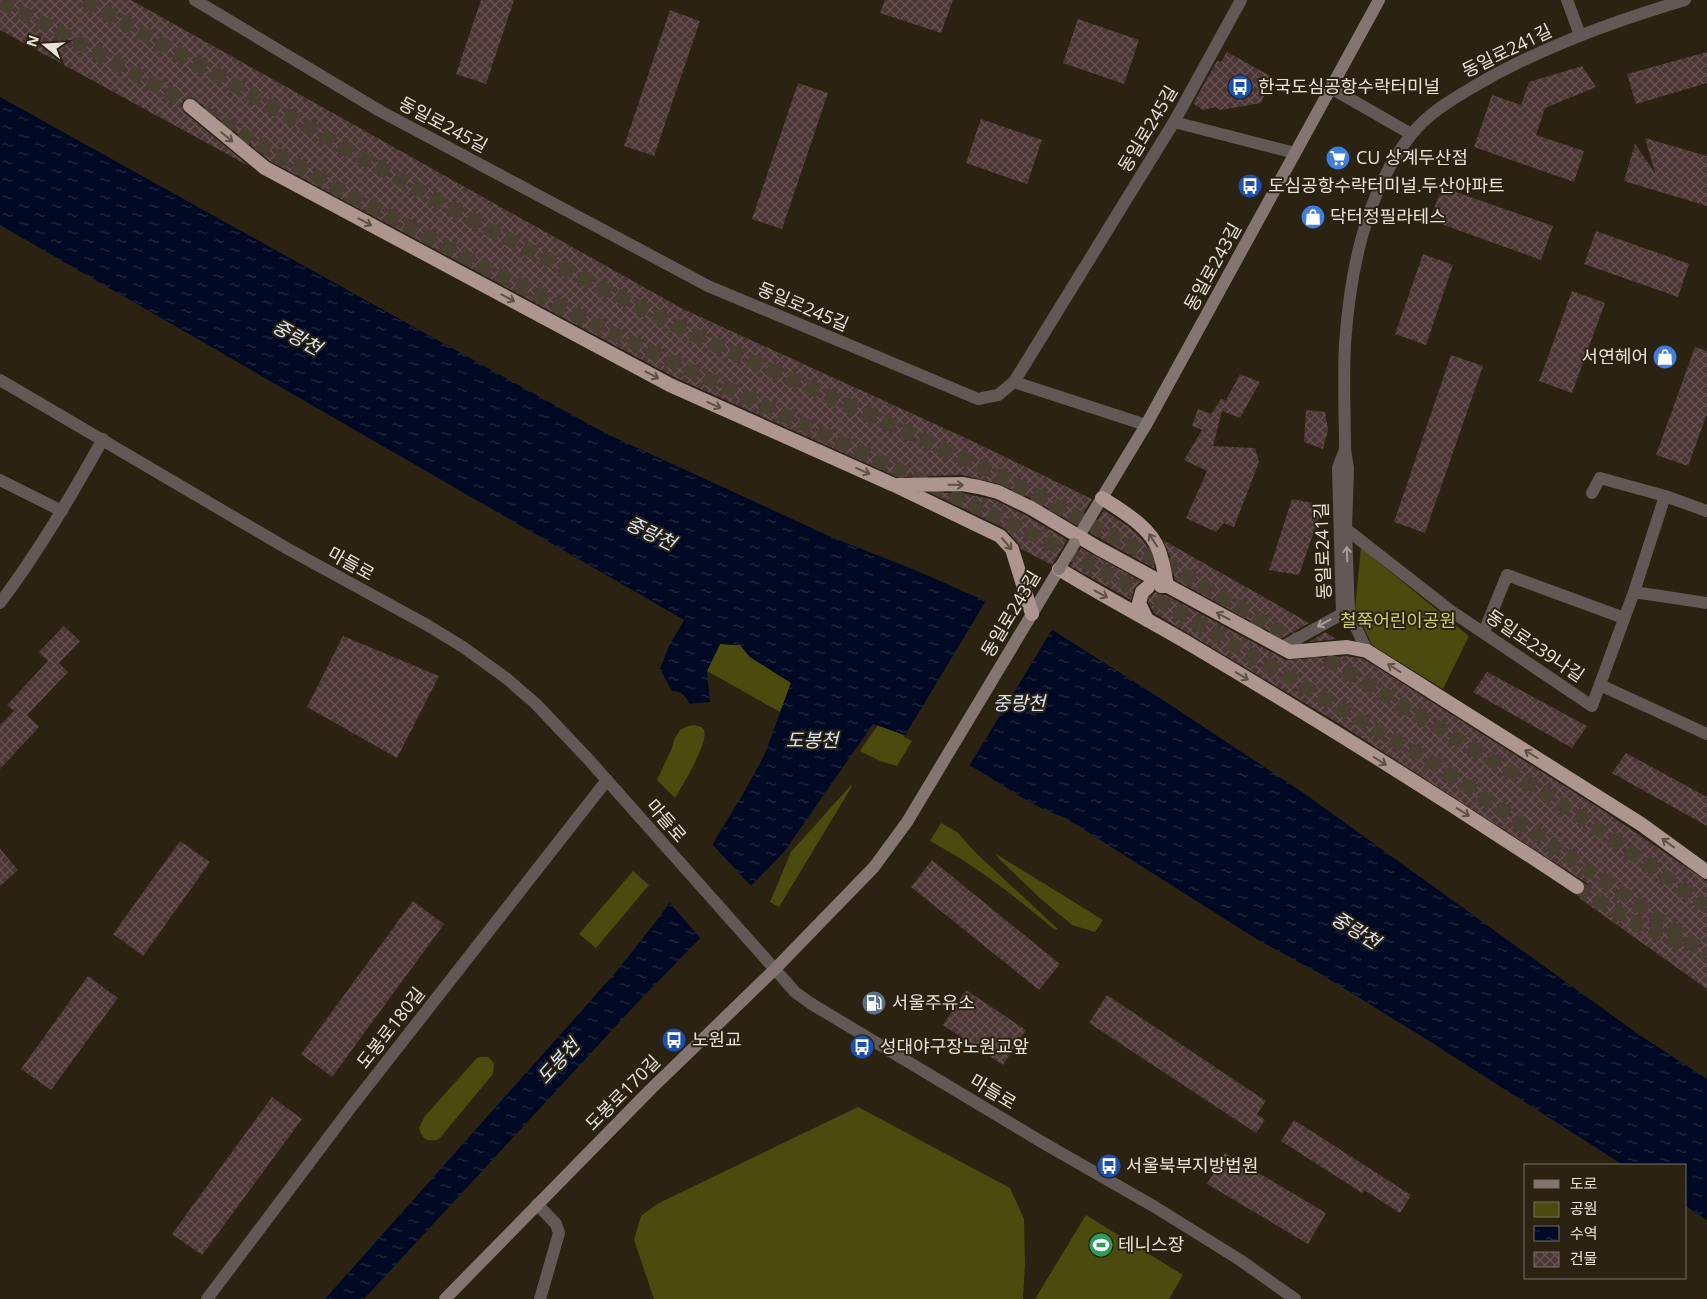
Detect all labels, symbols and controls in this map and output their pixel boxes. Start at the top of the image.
street label: 동일로241길 [1458,18,1555,82]
north arrow [20,20,70,70]
text: N [21,32,43,49]
bus stop icon: 한국도심공항수락터미널 [1227,74,1253,100]
place label: 한국도심공항수락터미널 [1258,74,1440,98]
street label: 동일로245길 [1112,81,1182,176]
street label: 동일로245길 [395,91,492,158]
one-way arrow [221,131,234,142]
supermarket icon: CU 상계두산점 [1325,145,1351,171]
place label: CU 상계두산점 [1356,145,1468,169]
bus stop icon: 도심공항수락터미널.두산아파트 [1237,173,1263,199]
place label: 도심공항수락터미널.두산아파트 [1268,173,1505,197]
shop icon: 닥터정필라테스 [1300,204,1326,230]
place label: 닥터정필라테스 [1330,204,1446,228]
one-way arrow [357,218,372,227]
street label: 동일로243길 [1178,218,1246,315]
street label: 동일로245길 [754,276,853,336]
one-way arrow [501,294,515,304]
water label: 중랑천 [268,313,328,362]
place label: 서연헤어 [1582,344,1648,368]
shop icon: 서연헤어 [1652,344,1678,370]
one-way arrow [644,370,659,380]
one-way arrow [706,400,721,410]
one-way arrow [855,467,870,477]
one-way arrow [948,480,964,490]
street label: 동일로241길 [1308,502,1336,600]
water label: 중랑천 [622,510,682,557]
one-way arrow [1148,533,1158,547]
one-way arrow [1001,537,1012,550]
street label: 마들로 [324,541,379,586]
one-way arrow [1342,546,1352,562]
street label: 동일로243길 [975,566,1045,661]
one-way arrow [1094,589,1108,599]
street label: 동일로239나길 [1482,603,1589,687]
park label: 철쭉어린이공원 [1340,608,1456,632]
one-way arrow [1216,611,1231,621]
one-way arrow [1317,619,1332,629]
one-way arrow [1387,662,1401,673]
one-way arrow [1234,671,1248,681]
water label: 중랑천 [993,690,1047,716]
water label: 도봉천 [786,727,840,753]
one-way arrow [1525,749,1539,759]
one-way arrow [1373,755,1387,766]
street label: 마들로 [641,794,692,847]
one-way arrow [1455,807,1469,817]
one-way arrow [1661,838,1675,848]
water label: 중랑천 [1327,905,1386,956]
street label: 도봉로180길 [351,982,430,1073]
fuel station icon: 서울주유소 [861,990,887,1016]
place label: 서울주유소 [892,990,975,1014]
bus stop icon: 노원교 [661,1027,687,1053]
place label: 노원교 [692,1027,742,1051]
water label: 도봉천 [531,1032,586,1089]
bus stop icon: 성대야구장노원교앞 [849,1034,875,1060]
place label: 성대야구장노원교앞 [880,1034,1029,1058]
street label: 도봉로170길 [579,1049,665,1135]
street label: 마들로 [966,1068,1021,1114]
bus stop icon: 서울북부지방법원 [1096,1153,1122,1179]
place label: 서울북부지방법원 [1126,1153,1258,1177]
legend [1524,1164,1687,1279]
text: 도로 [1570,1173,1598,1193]
text: 공원 [1570,1198,1598,1218]
text: 수역 [1570,1223,1598,1243]
sports icon: 테니스장 [1088,1232,1114,1258]
place label: 테니스장 [1118,1232,1184,1256]
text: 건물 [1570,1248,1598,1268]

